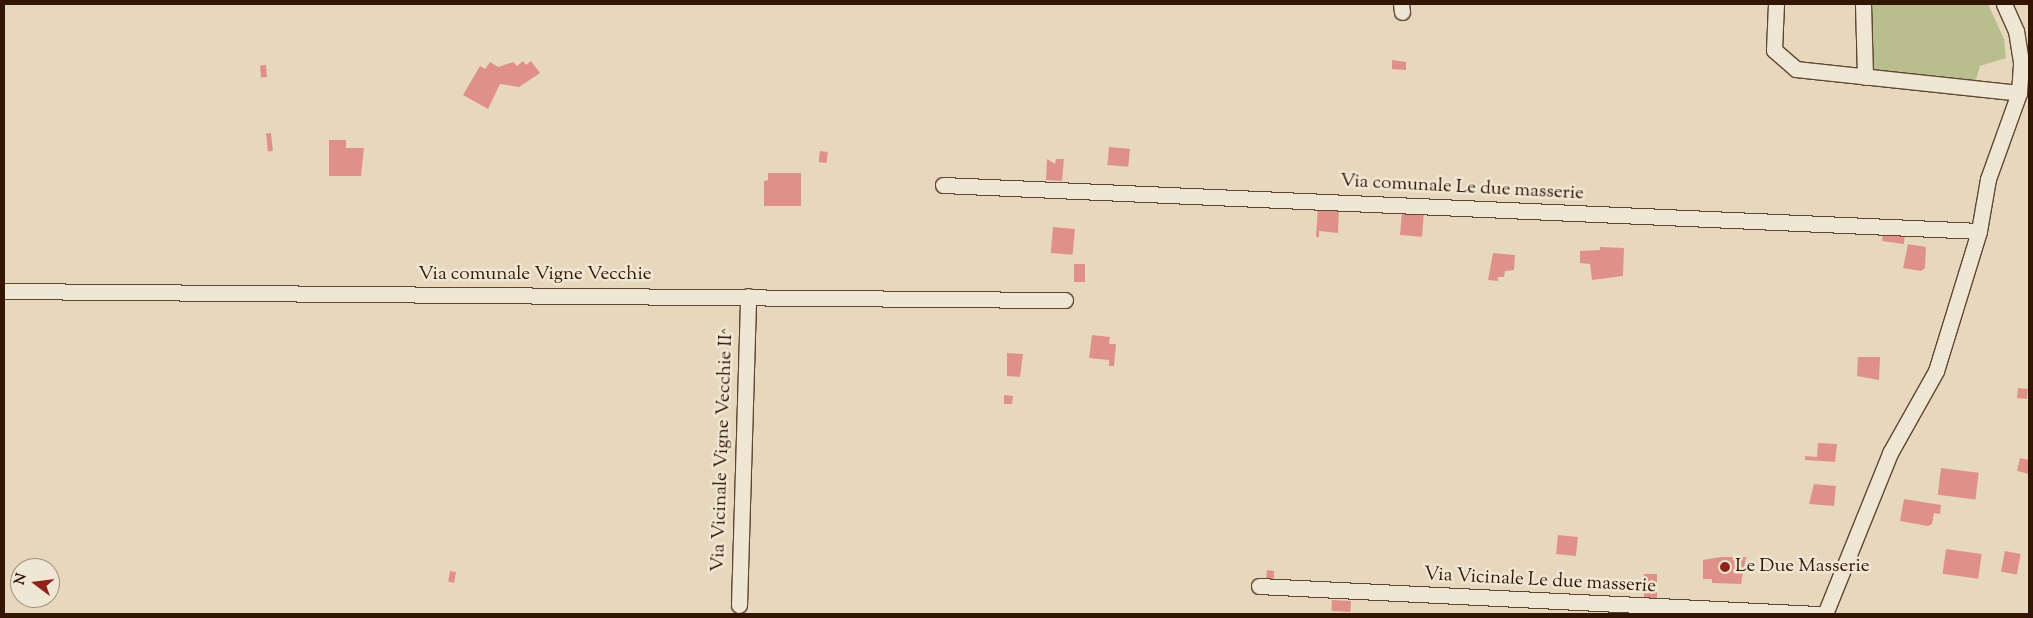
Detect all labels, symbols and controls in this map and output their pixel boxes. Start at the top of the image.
street label: Via comunale Le due masserie [1339,170,1585,206]
street label: Via comunale Vigne Vecchie [418,264,652,286]
street label: Via Vicinale Vigne Vecchie II^ [707,328,739,572]
place label: Le Due Masserie [1735,556,1870,578]
north arrow [10,558,60,608]
marker: Le Due Masserie [1719,561,1731,573]
street label: Via Vicinale Le due masserie [1423,564,1657,598]
text: N [10,571,33,587]

